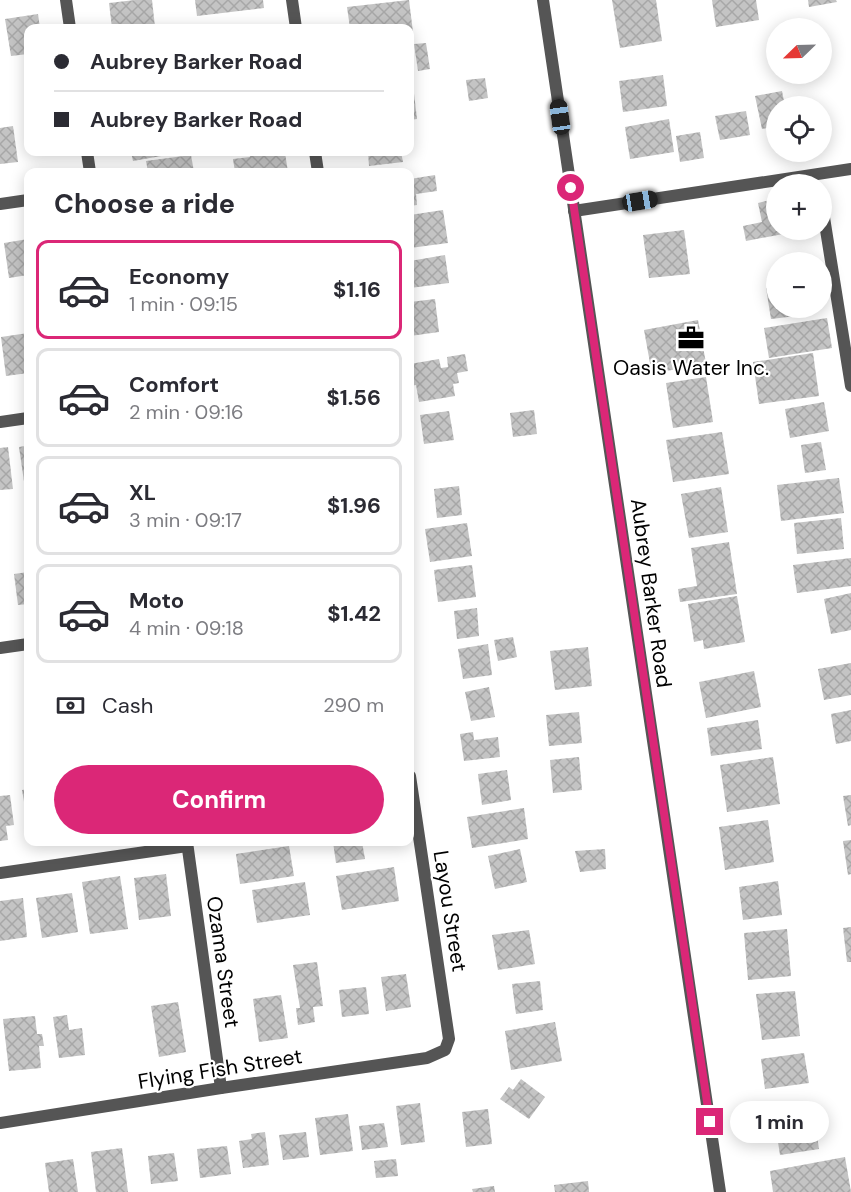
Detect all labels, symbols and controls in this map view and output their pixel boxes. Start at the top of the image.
north arrow [766,18,832,84]
map controls [766,18,832,318]
text: Aubrey Barker Road [90,47,302,76]
button: locate [766,96,832,162]
car [549,98,571,136]
text: Aubrey Barker Road [90,105,302,134]
route start [557,174,584,201]
button: + [766,174,832,240]
text: Choose a ride [54,186,235,221]
car [621,189,659,213]
button: − [766,252,832,318]
text: Economy [129,262,229,291]
icon: car [57,263,111,317]
text: $1.16 [333,275,381,304]
text: 1 min · 09:15 [129,291,238,317]
office icon: Oasis Water Inc. [676,323,706,353]
place label: Oasis Water Inc. [613,354,769,382]
text: Comfort [129,370,219,399]
icon: car [57,371,111,425]
text: $1.56 [327,383,381,412]
text: 2 min · 09:16 [129,399,244,425]
text: XL [129,478,156,507]
icon: car [57,479,111,533]
text: $1.96 [327,491,381,520]
street label: Aubrey Barker Road [624,497,678,689]
text: 3 min · 09:17 [129,507,242,533]
text: Moto [129,586,184,615]
icon: car [57,587,111,641]
text: $1.42 [327,599,381,628]
text: 4 min · 09:18 [129,615,244,641]
icon: cash [54,689,87,722]
text: Cash [102,691,153,720]
text: 290 m [323,692,384,718]
button: Confirm [54,765,384,834]
street label: Layou Street [427,848,473,974]
street label: Ozama Street [200,894,246,1030]
street label: Flying Fish Street [136,1042,304,1096]
callout: 1 min [731,1101,830,1143]
route end [696,1108,723,1135]
text: 1 min [755,1109,804,1135]

